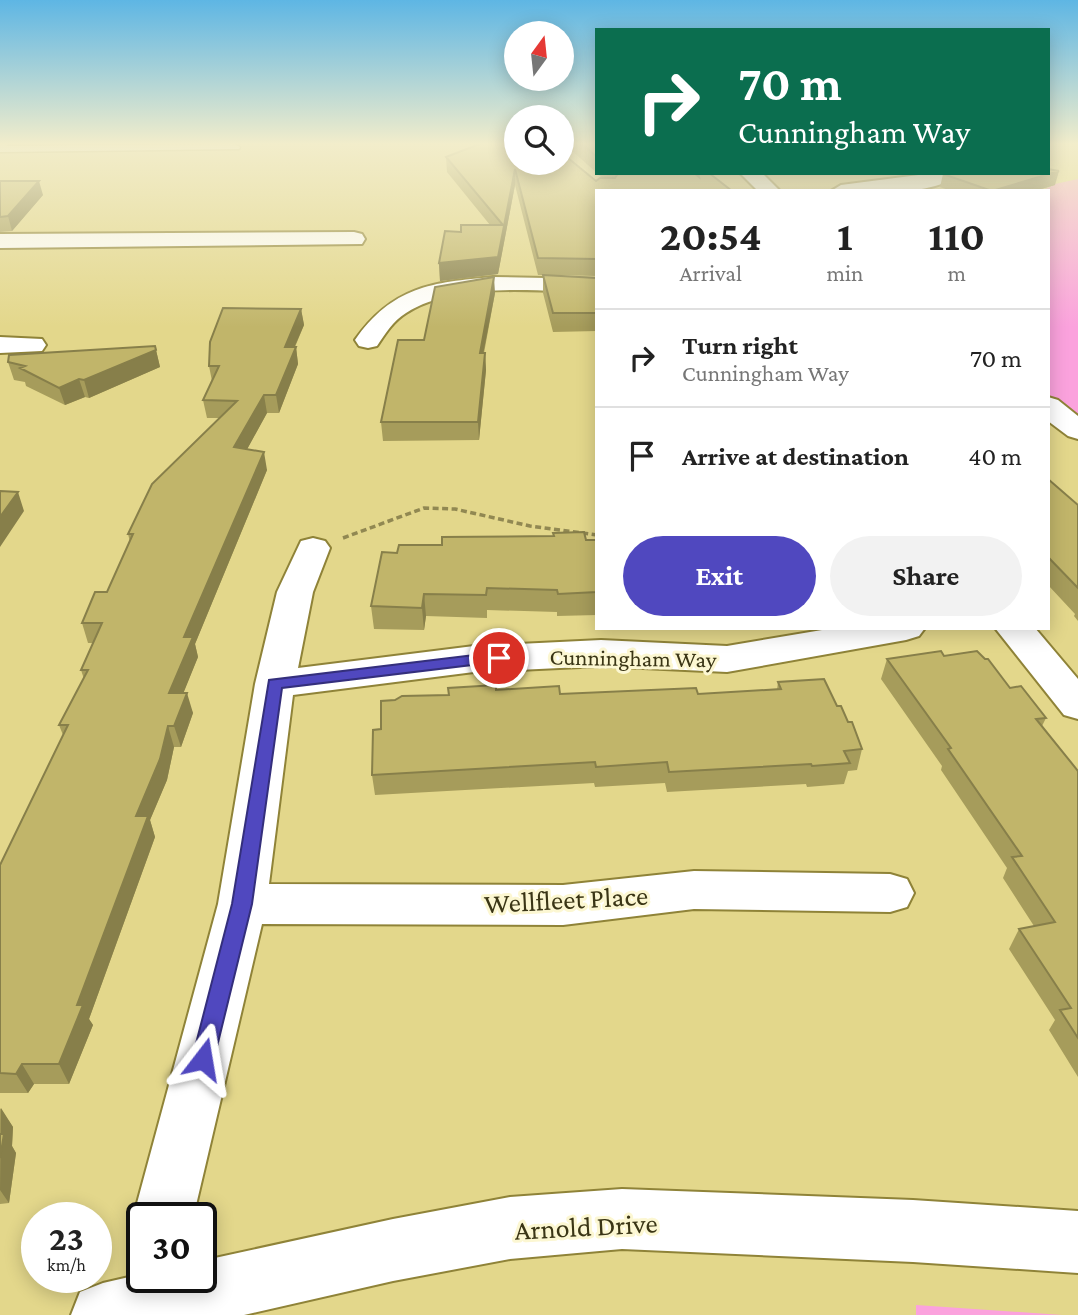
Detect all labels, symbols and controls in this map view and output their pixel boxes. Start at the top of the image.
north arrow [504,21,574,91]
map controls [504,21,574,175]
icon: right [623,56,714,147]
text: 70 m [738,56,842,111]
button: search [504,105,574,175]
text: Cunningham Way [738,114,970,150]
text: 20:54 [660,212,762,259]
text: 1 [837,212,853,259]
text: 110 [928,212,985,259]
text: Arrival [679,260,742,286]
text: min [827,260,863,286]
text: m [947,260,966,286]
text: Turn right [682,331,798,360]
icon: right [623,339,661,377]
text: 70 m [970,344,1022,373]
text: Cunningham Way [682,360,849,386]
icon: arrive [623,437,661,475]
text: Arrive at destination [682,442,909,471]
text: 40 m [968,442,1022,471]
button: Exit [623,536,816,616]
button: Share [830,536,1022,616]
pin [469,628,529,688]
icon: arrive [480,639,518,677]
street label: Cunningham Way [549,644,717,672]
street label: Wellfleet Place [483,880,649,919]
position arrow [166,1022,240,1096]
speed limit sign: 30 [126,1202,217,1293]
street label: Arnold Drive [514,1207,658,1246]
text: 23 [49,1219,84,1258]
text: km/h [47,1255,86,1275]

